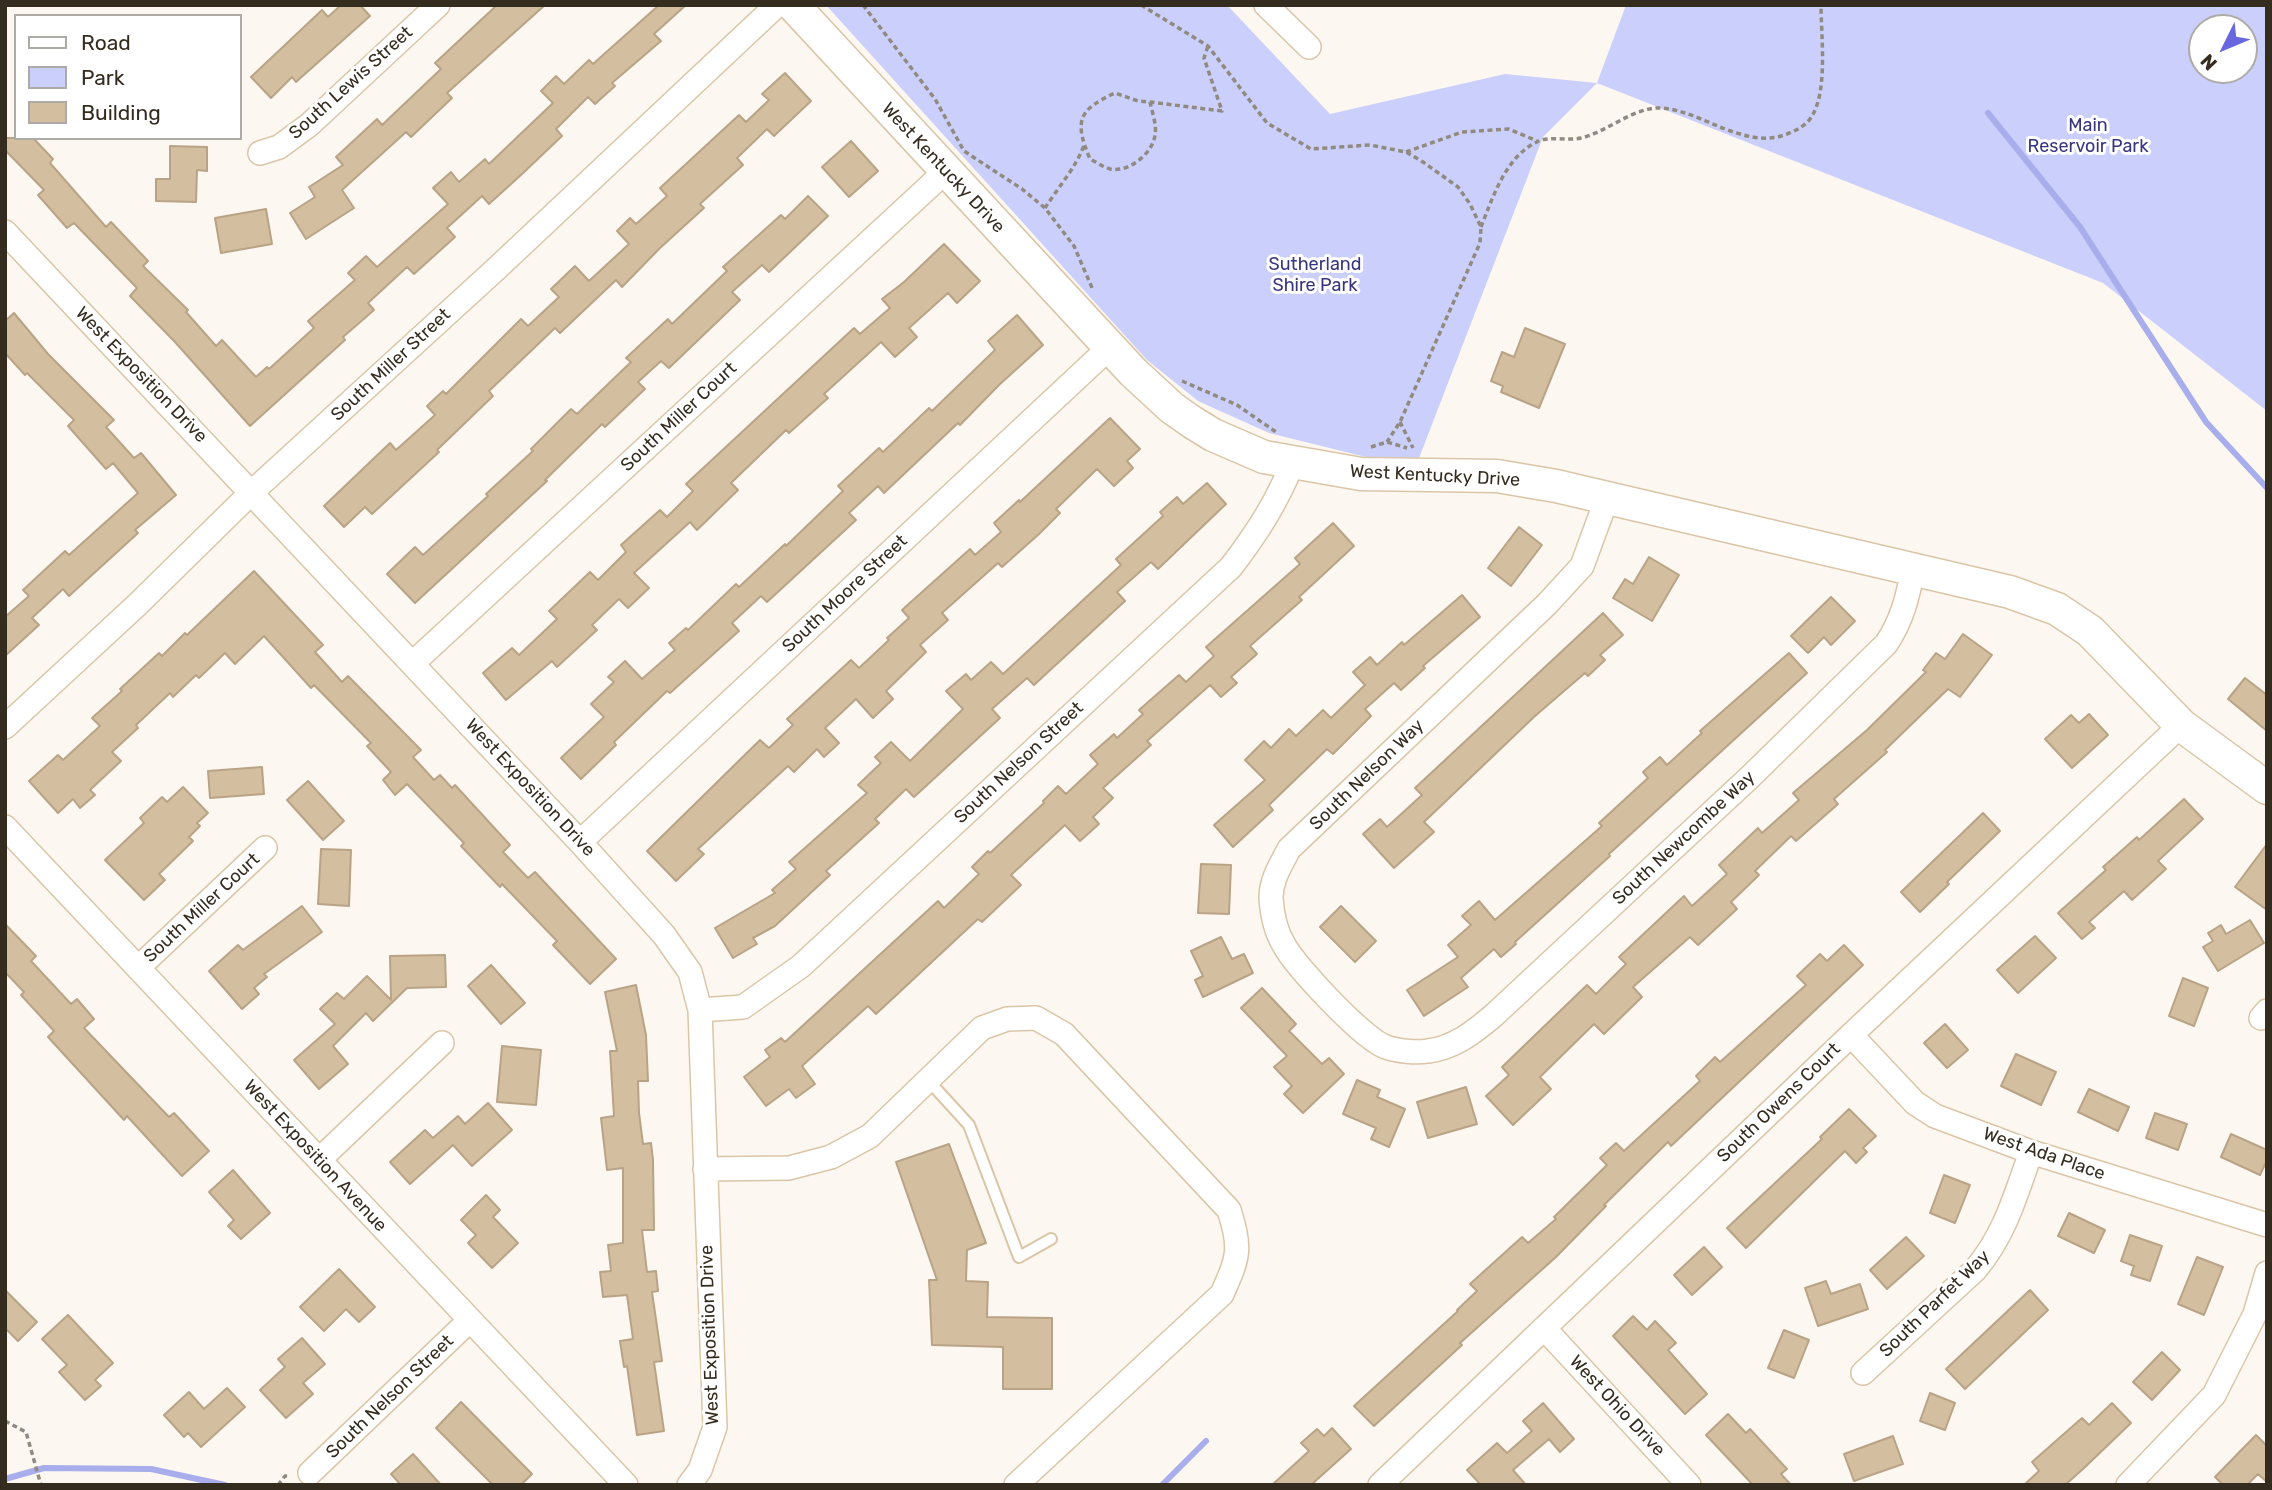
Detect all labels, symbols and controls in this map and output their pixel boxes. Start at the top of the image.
legend [14,14,242,140]
north arrow [2188,14,2258,84]
street label: South Lewis Street [285,22,417,144]
text: Road [81,30,131,55]
text: N [2196,49,2222,75]
text: Park [81,65,125,90]
street label: West Kentucky Drive [877,98,1009,238]
text: Building [81,100,161,125]
park label: Main Reservoir Park [2028,115,2148,158]
park label: Sutherland Shire Park [1269,254,1361,296]
street label: West Exposition Drive [71,303,211,447]
street label: South Miller Street [327,304,455,426]
street label: South Miller Court [617,358,741,476]
street label: West Kentucky Drive [1349,461,1521,491]
street label: South Moore Street [778,531,912,657]
street label: South Nelson Street [950,698,1088,828]
street label: West Exposition Drive [461,715,599,861]
street label: South Nelson Way [1305,715,1429,835]
street label: South Newcombe Way [1608,767,1760,909]
street label: South Miller Court [140,849,264,967]
street label: South Owens Court [1713,1039,1845,1167]
street label: West Exposition Avenue [239,1075,391,1237]
street label: West Ada Place [1980,1123,2108,1185]
street label: West Exposition Drive [696,1245,724,1425]
street label: South Parfet Way [1875,1246,1995,1362]
street label: South Nelson Street [322,1331,458,1463]
street label: West Ohio Drive [1565,1351,1669,1461]

